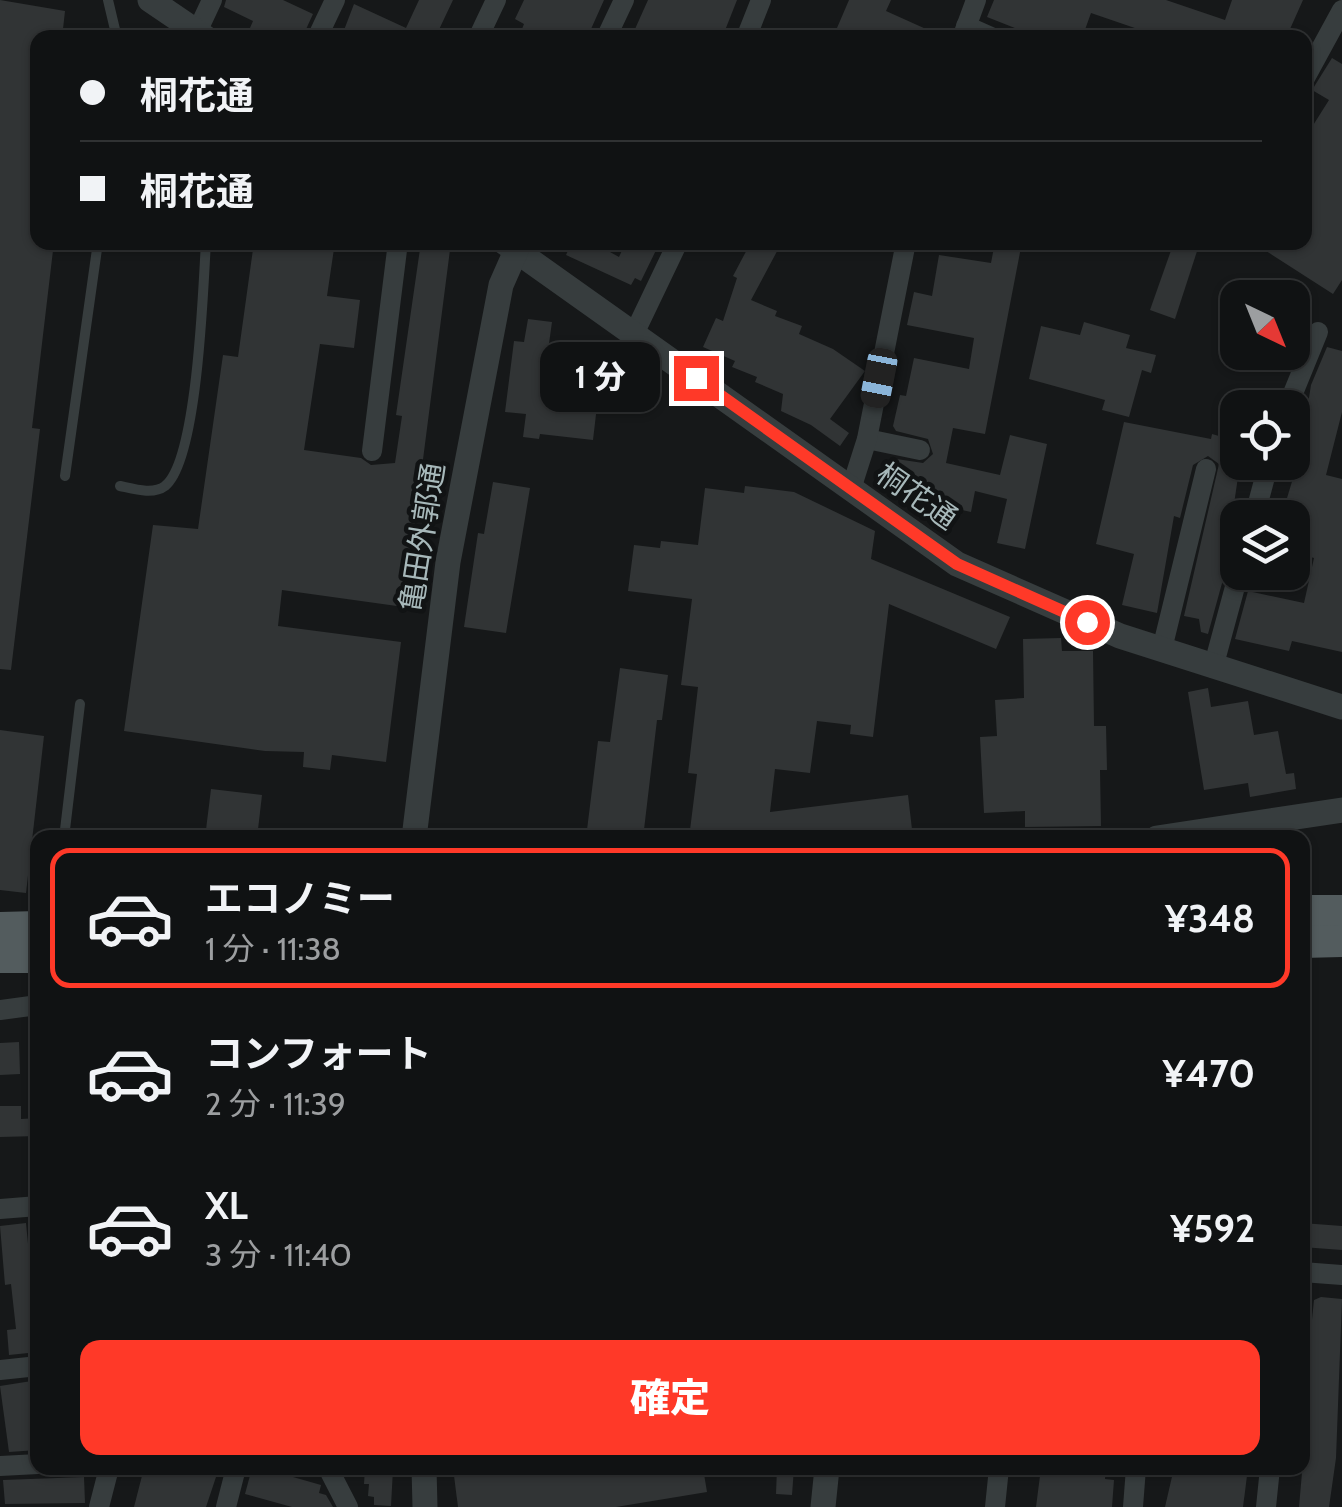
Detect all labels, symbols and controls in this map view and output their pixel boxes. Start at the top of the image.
text: 桐花通 [140,72,254,119]
text: 桐花通 [140,168,254,215]
north arrow [1220,280,1310,370]
map controls [1220,280,1310,590]
callout: 1 分 [541,343,661,413]
car [859,346,899,410]
route end [674,356,719,401]
text: 1 分 [574,357,626,396]
button: locate [1220,390,1310,480]
street label: 桐花通 [870,455,964,537]
street label: 亀田外郭通 [392,460,452,614]
button: layers [1220,500,1310,590]
route start [1065,600,1110,645]
icon: car [85,873,175,963]
text: エコノミー [205,875,395,922]
text: ¥348 [1165,895,1255,942]
text: 1 分 · 11:38 [205,929,341,968]
icon: car [85,1028,175,1118]
text: コンフォート [205,1030,432,1077]
text: ¥470 [1163,1050,1255,1097]
text: 2 分 · 11:39 [205,1084,346,1123]
text: XL [205,1182,248,1229]
icon: car [85,1183,175,1273]
text: ¥592 [1170,1205,1255,1252]
text: 3 分 · 11:40 [205,1235,352,1274]
button: 確定 [80,1340,1260,1455]

